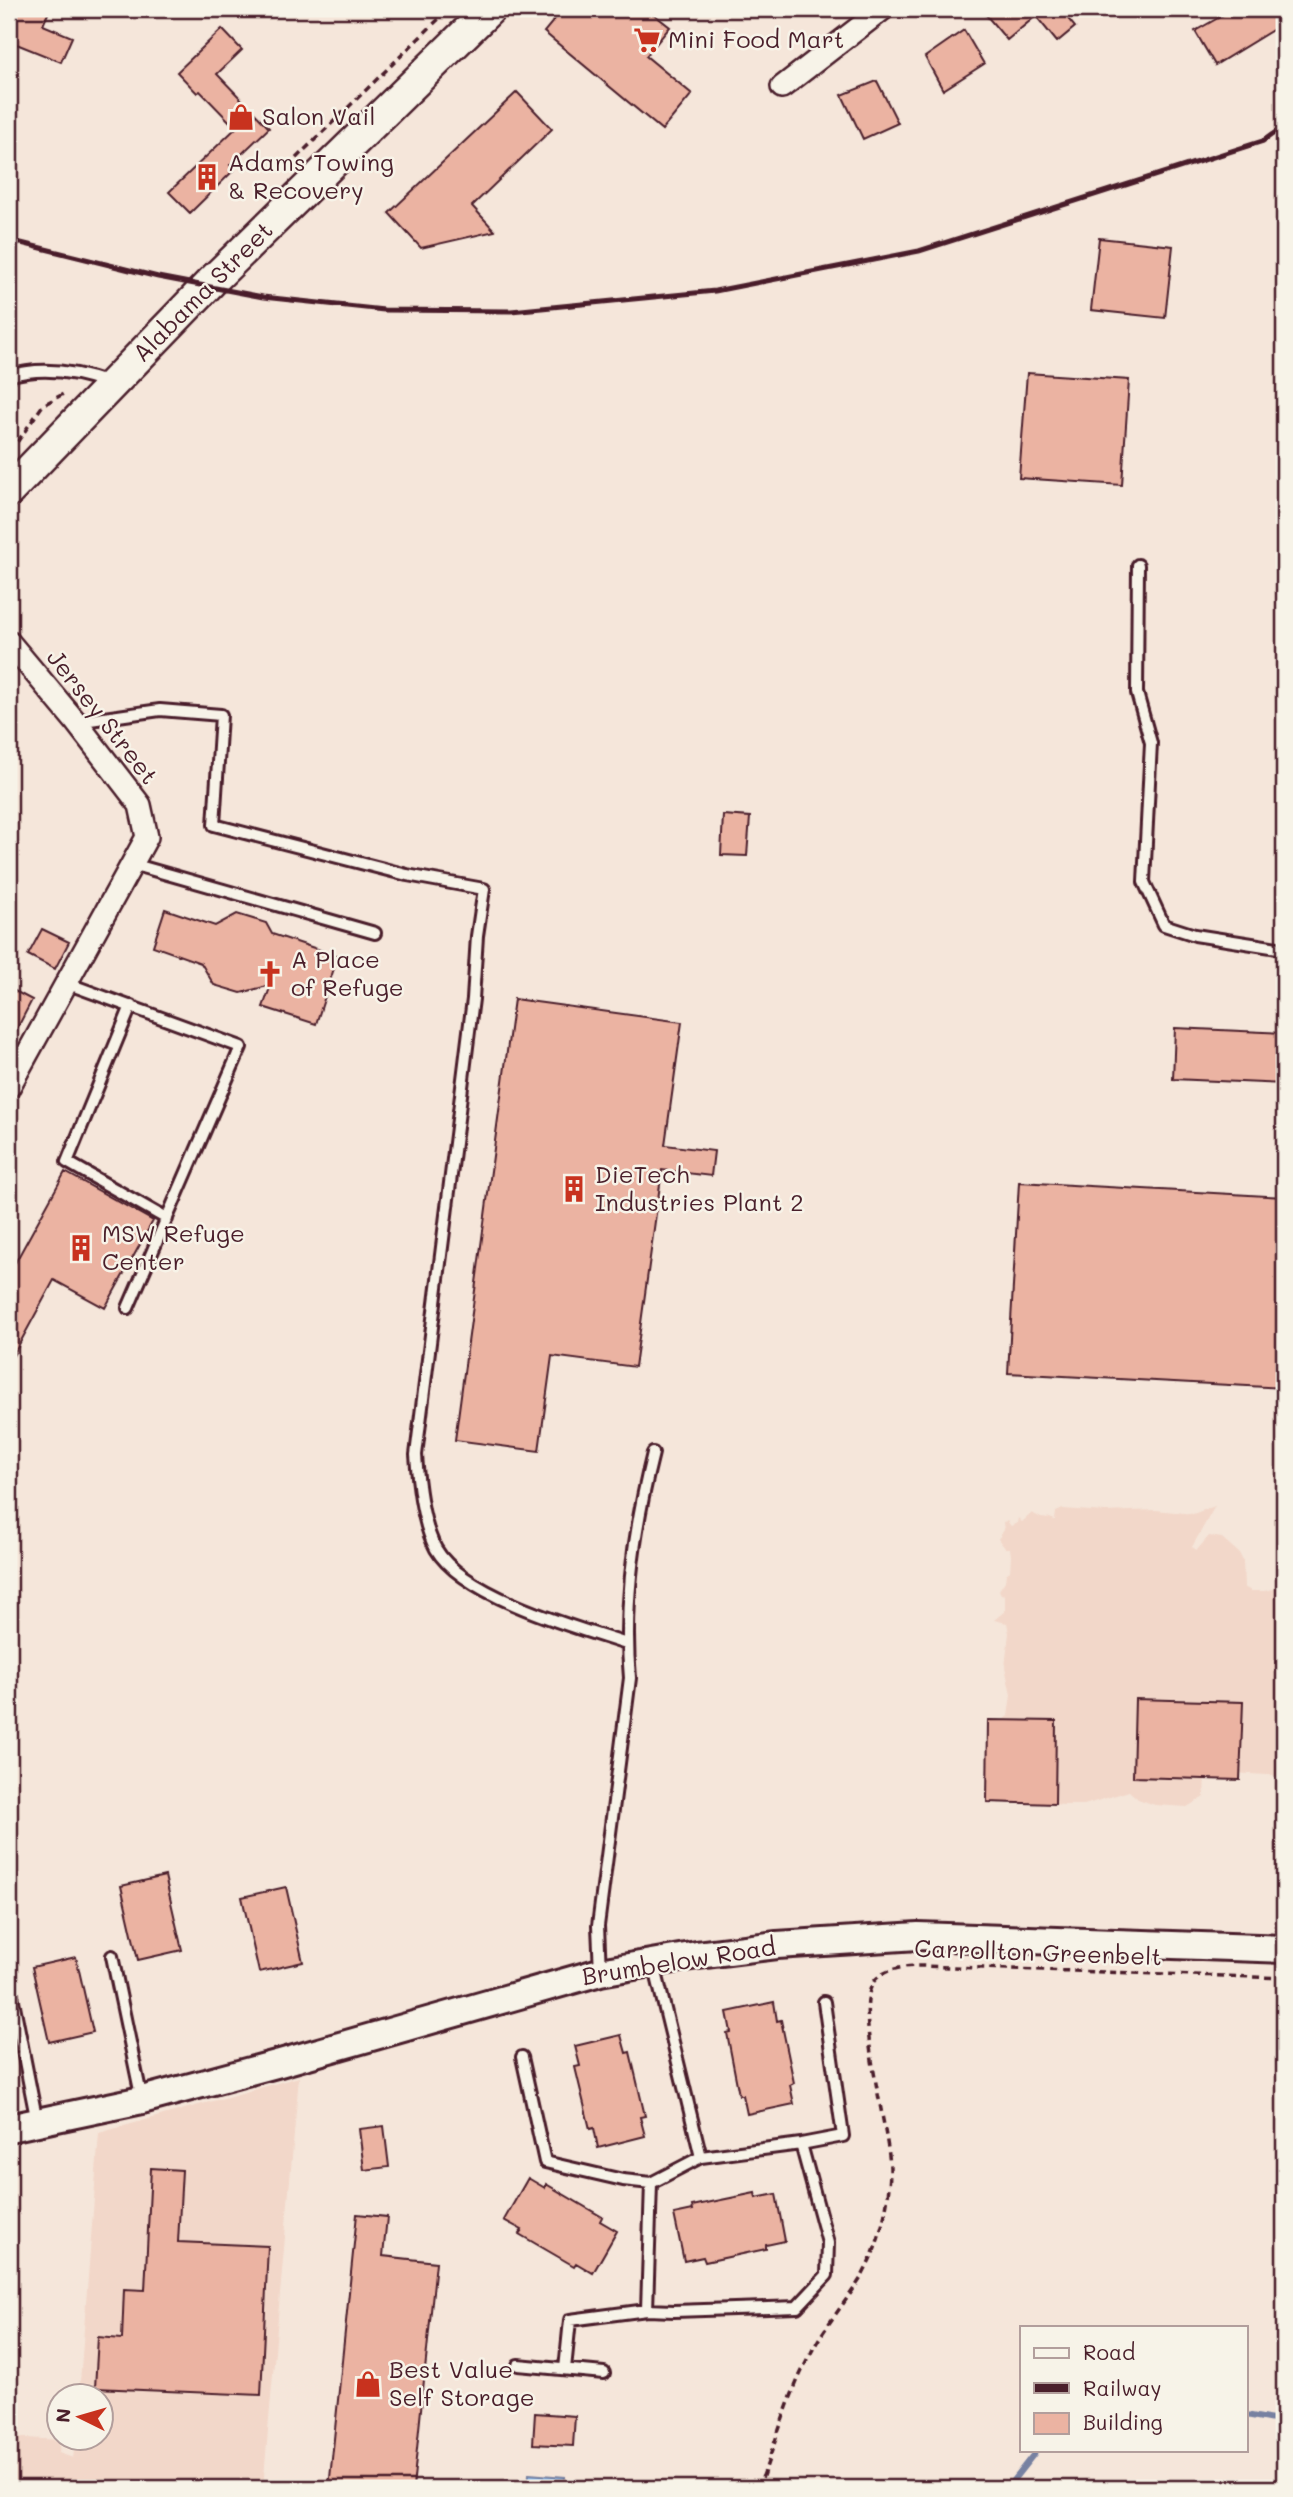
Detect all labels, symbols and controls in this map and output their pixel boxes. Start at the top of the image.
place label: Mini Food Mart [668,23,844,54]
supermarket icon: Mini Food Mart [632,25,662,55]
place label: Salon Vail [262,100,375,131]
shop icon: Salon Vail [226,102,256,132]
place label: Adams Towing & Recovery [228,146,394,205]
building icon: Adams Towing & Recovery [192,162,222,192]
street label: Alabama Street [125,214,279,368]
street label: Jersey Street [41,642,166,790]
place label: A Place of Refuge [291,943,404,1002]
church icon: A Place of Refuge [255,959,285,989]
place label: DieTech Industries Plant 2 [595,1158,804,1217]
building icon: DieTech Industries Plant 2 [559,1174,589,1204]
place label: MSW Refuge Center [102,1217,245,1276]
building icon: MSW Refuge Center [66,1233,96,1263]
street label: Brumbelow Road [580,1930,778,1991]
street label: Carrollton Greenbelt [914,1932,1162,1971]
legend [1020,2326,1248,2452]
text: Road [1083,2338,1135,2365]
place label: Best Value Self Storage [389,2353,535,2412]
shop icon: Best Value Self Storage [353,2369,383,2399]
text: Railway [1083,2374,1162,2401]
north arrow [46,2382,116,2452]
text: N [49,2407,76,2424]
text: Building [1083,2408,1163,2435]

